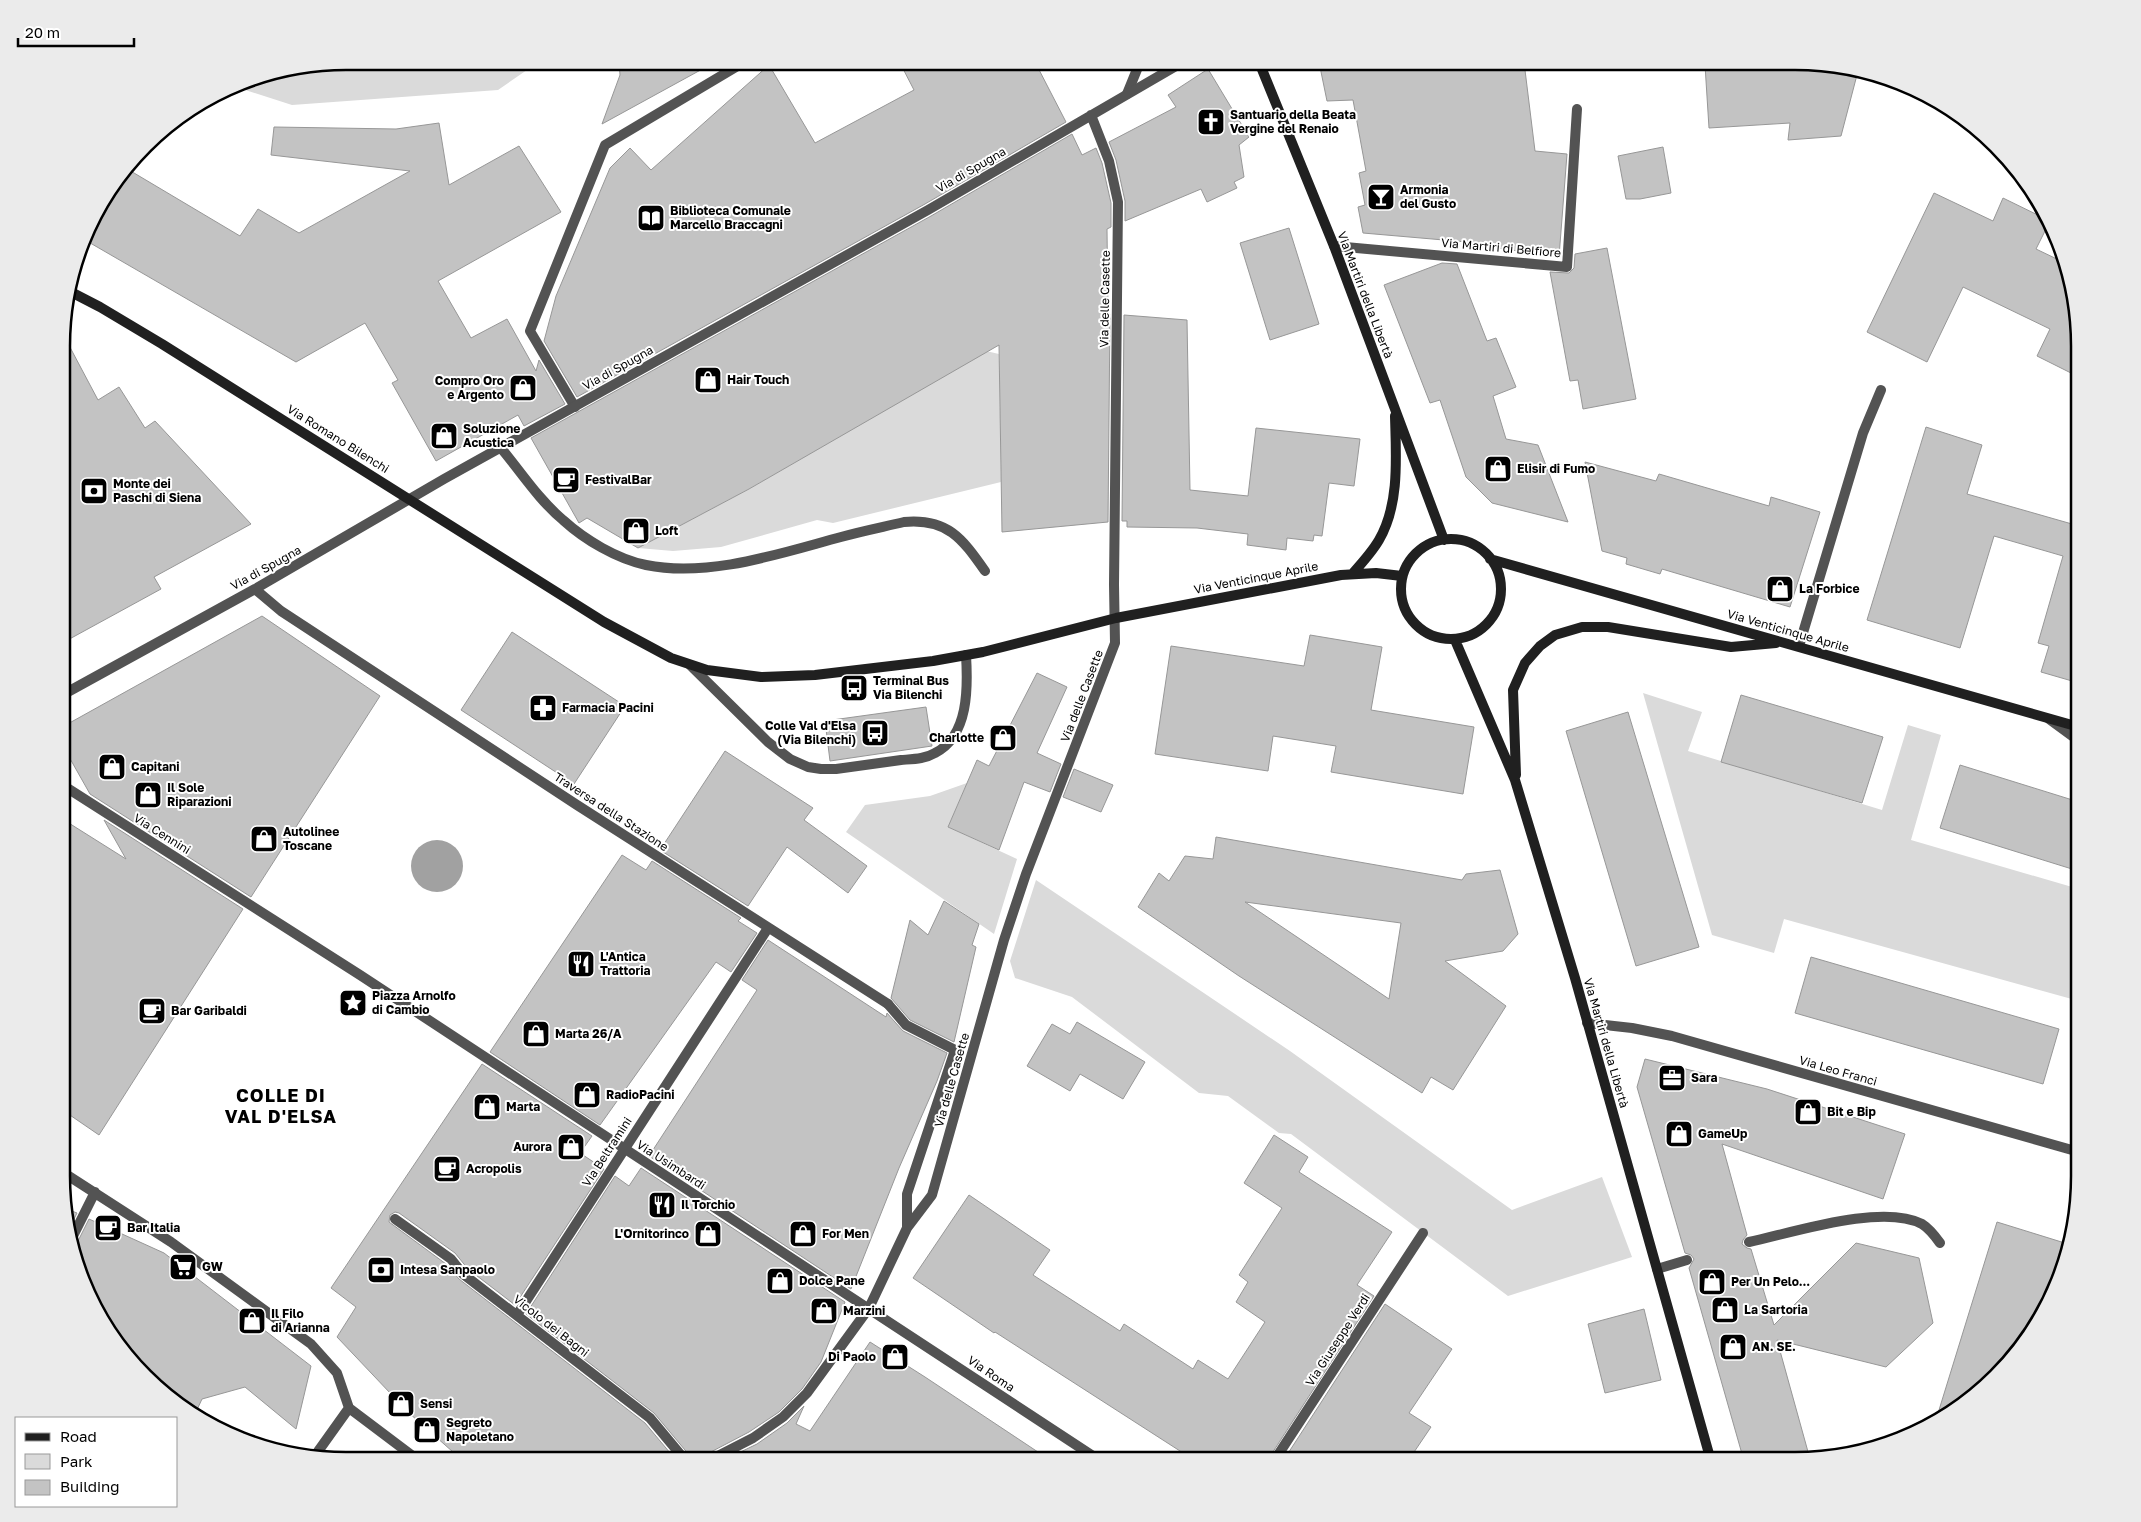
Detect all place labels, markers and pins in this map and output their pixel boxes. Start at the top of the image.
church icon: Santuario della Beata Vergine del Renaio [1196,107,1226,137]
place label: Santuario della Beata Vergine del Renaio [1230,107,1356,136]
bar icon: Armonia del Gusto [1366,182,1396,212]
place label: Armonia del Gusto [1400,182,1456,211]
library icon: Biblioteca Comunale Marcello Braccagni [636,203,666,233]
place label: Biblioteca Comunale Marcello Braccagni [670,203,791,232]
shop icon: Hair Touch [693,365,723,395]
place label: Hair Touch [727,372,789,387]
place label: Compro Oro e Argento [435,373,504,402]
shop icon: Compro Oro e Argento [508,373,538,403]
shop icon: Soluzione Acustica [429,421,459,451]
place label: Soluzione Acustica [463,421,520,450]
shop icon: Elisir di Fumo [1483,454,1513,484]
place label: Elisir di Fumo [1517,461,1595,476]
cafe icon: FestivalBar [551,465,581,495]
place label: FestivalBar [585,472,652,487]
bank icon: Monte dei Paschi di Siena [79,476,109,506]
place label: Monte dei Paschi di Siena [113,476,201,505]
shop icon: Loft [621,516,651,546]
place label: Loft [655,523,679,538]
shop icon: La Forbice [1765,574,1795,604]
place label: La Forbice [1799,581,1859,596]
bus stop icon: Terminal Bus Via Bilenchi [839,673,869,703]
place label: Terminal Bus Via Bilenchi [873,673,949,702]
pharmacy icon: Farmacia Pacini [528,693,558,723]
place label: Farmacia Pacini [562,700,654,715]
place label: Colle Val d'Elsa (Via Bilenchi) [765,718,856,747]
bus stop icon: Colle Val d'Elsa (Via Bilenchi) [860,718,890,748]
shop icon: Charlotte [988,723,1018,753]
place label: Charlotte [929,730,984,745]
shop icon: Capitani [97,752,127,782]
place label: Capitani [131,759,179,774]
shop icon: Il Sole Riparazioni [133,780,163,810]
place label: Il Sole Riparazioni [167,780,232,809]
shop icon: Autolinee Toscane [249,824,279,854]
place label: Autolinee Toscane [283,824,339,853]
restaurant icon: L'Antica Trattoria [566,949,596,979]
place label: L'Antica Trattoria [600,949,650,978]
place icon: Piazza Arnolfo di Cambio [338,988,368,1018]
place label: Piazza Arnolfo di Cambio [372,988,456,1017]
cafe icon: Bar Garibaldi [137,996,167,1026]
place label: Bar Garibaldi [171,1003,247,1018]
shop icon: Marta 26/A [521,1019,551,1049]
place label: Marta 26/A [555,1026,622,1041]
office icon: Sara [1657,1063,1687,1093]
place label: Sara [1691,1070,1718,1085]
shop icon: RadioPacini [572,1080,602,1110]
place label: RadioPacini [606,1087,675,1102]
shop icon: Marta [472,1092,502,1122]
shop icon: Bit e Bip [1793,1097,1823,1127]
place label: Marta [506,1099,540,1114]
place label: Bit e Bip [1827,1104,1876,1119]
shop icon: GameUp [1664,1119,1694,1149]
place label: GameUp [1698,1126,1748,1141]
shop icon: Aurora [556,1132,586,1162]
place label: Aurora [513,1139,552,1154]
cafe icon: Acropolis [432,1154,462,1184]
place label: Acropolis [466,1161,522,1176]
restaurant icon: Il Torchio [647,1190,677,1220]
place label: Il Torchio [681,1197,735,1212]
cafe icon: Bar Italia [93,1213,123,1243]
shop icon: L'Ornitorinco [693,1219,723,1249]
shop icon: For Men [788,1219,818,1249]
place label: Bar Italia [127,1220,180,1235]
place label: L'Ornitorinco [615,1226,689,1241]
place label: For Men [822,1226,869,1241]
supermarket icon: GW [168,1252,198,1282]
bank icon: Intesa Sanpaolo [366,1255,396,1285]
place label: GW [202,1259,223,1274]
place label: Intesa Sanpaolo [400,1262,495,1277]
shop icon: Dolce Pane [765,1266,795,1296]
shop icon: Per Un Pelo... [1697,1267,1727,1297]
place label: Dolce Pane [799,1273,865,1288]
place label: Per Un Pelo... [1731,1274,1810,1289]
shop icon: La Sartoria [1710,1295,1740,1325]
shop icon: Marzini [809,1296,839,1326]
place label: La Sartoria [1744,1302,1808,1317]
place label: Marzini [843,1303,885,1318]
shop icon: Il Filo di Arianna [237,1306,267,1336]
place label: Il Filo di Arianna [271,1306,330,1335]
shop icon: AN. SE. [1718,1332,1748,1362]
place label: AN. SE. [1752,1339,1796,1354]
shop icon: Di Paolo [880,1342,910,1372]
place label: Di Paolo [828,1349,876,1364]
shop icon: Sensi [386,1389,416,1419]
place label: Sensi [420,1396,452,1411]
shop icon: Segreto Napoletano [412,1415,442,1445]
place label: Segreto Napoletano [446,1415,514,1444]

